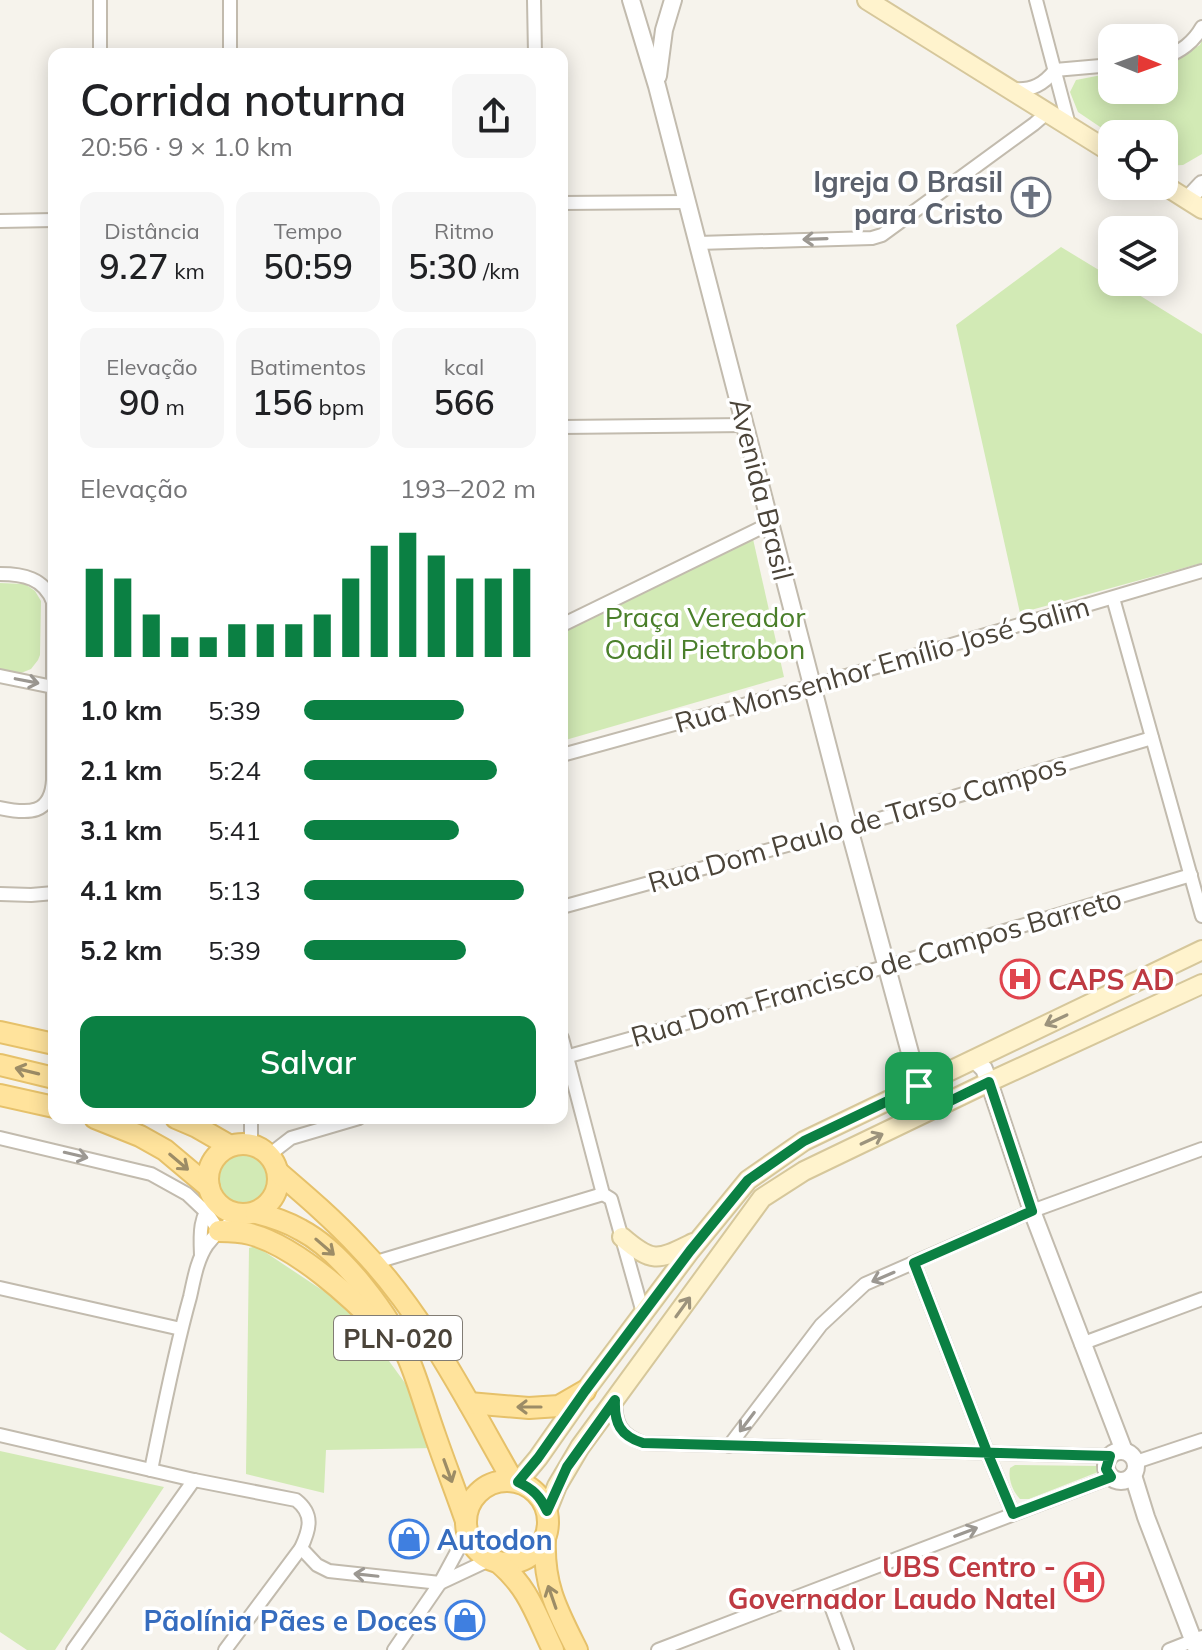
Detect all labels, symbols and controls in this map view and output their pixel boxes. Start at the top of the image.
north arrow [1098,24,1178,104]
map controls [1098,24,1178,296]
text: Corrida noturna [80,72,406,127]
button: share [452,74,536,158]
button: locate [1098,120,1178,200]
text: 20:56 · 9 × 1.0 km [80,130,293,163]
place label: Igreja O Brasil para Cristo [813,164,1003,231]
church icon: Igreja O Brasil para Cristo [1010,176,1052,218]
button: layers [1098,216,1178,296]
text: Distância [104,217,200,245]
text: Tempo [274,217,342,245]
text: Ritmo [434,217,494,245]
one-way arrow [802,232,829,247]
text: 9.27 [99,245,168,288]
text: 50:59 [263,245,353,288]
text: 5:30 [408,245,477,288]
text: km [168,257,205,285]
text: /km [477,257,520,285]
text: Elevação [106,353,198,381]
text: Batimentos [250,353,366,381]
text: kcal [444,353,484,381]
text: 90 [119,381,160,424]
text: 156 [252,381,313,424]
text: 566 [433,381,495,424]
text: m [160,393,185,421]
text: bpm [313,393,364,421]
street label: Avenida Brasil [722,394,802,584]
text: Elevação [80,472,188,505]
text: 193–202 m [400,472,536,505]
street label: Rua Monsenhor Emílio José Salim [671,588,1093,740]
park label: Praça Vereador Oadil Pietrobon [605,599,806,666]
one-way arrow [13,675,39,690]
text: 1.0 km [80,694,163,727]
text: 5:39 [208,694,261,727]
street label: Rua Dom Paulo de Tarso Campos [644,746,1070,900]
text: 2.1 km [80,754,163,787]
text: 5:24 [208,754,261,787]
text: 3.1 km [80,814,163,847]
text: 5:41 [208,814,261,847]
text: 4.1 km [80,874,163,907]
text: 5:13 [208,874,261,907]
street label: Rua Dom Francisco de Campos Barreto [627,880,1125,1054]
text: 5.2 km [80,934,163,967]
text: 5:39 [208,934,261,967]
hospital icon: CAPS AD [999,958,1041,1000]
place label: CAPS AD [1048,962,1174,997]
one-way arrow [1044,1013,1068,1028]
button: Salvar [80,1016,536,1108]
pin [885,1052,953,1120]
one-way arrow [15,1063,41,1078]
icon: arrive [897,1064,941,1108]
one-way arrow [860,1130,884,1146]
one-way arrow [63,1148,88,1163]
one-way arrow [168,1153,189,1171]
one-way arrow [314,1238,334,1256]
one-way arrow [871,1270,896,1285]
one-way arrow [675,1297,692,1319]
road number: PLN-020 [334,1316,462,1360]
one-way arrow [516,1399,543,1415]
one-way arrow [739,1411,756,1432]
one-way arrow [442,1458,456,1483]
shop icon: Autodon [388,1518,430,1560]
place label: Autodon [437,1522,553,1557]
one-way arrow [953,1524,978,1538]
place label: UBS Centro - Governador Laudo Natel [728,1549,1056,1616]
hospital icon: UBS Centro - Governador Laudo Natel [1063,1561,1105,1603]
one-way arrow [353,1567,380,1582]
one-way arrow [544,1584,559,1609]
shop icon: Pãolínia Pães e Doces [444,1599,486,1641]
place label: Pãolínia Pães e Doces [143,1603,437,1638]

